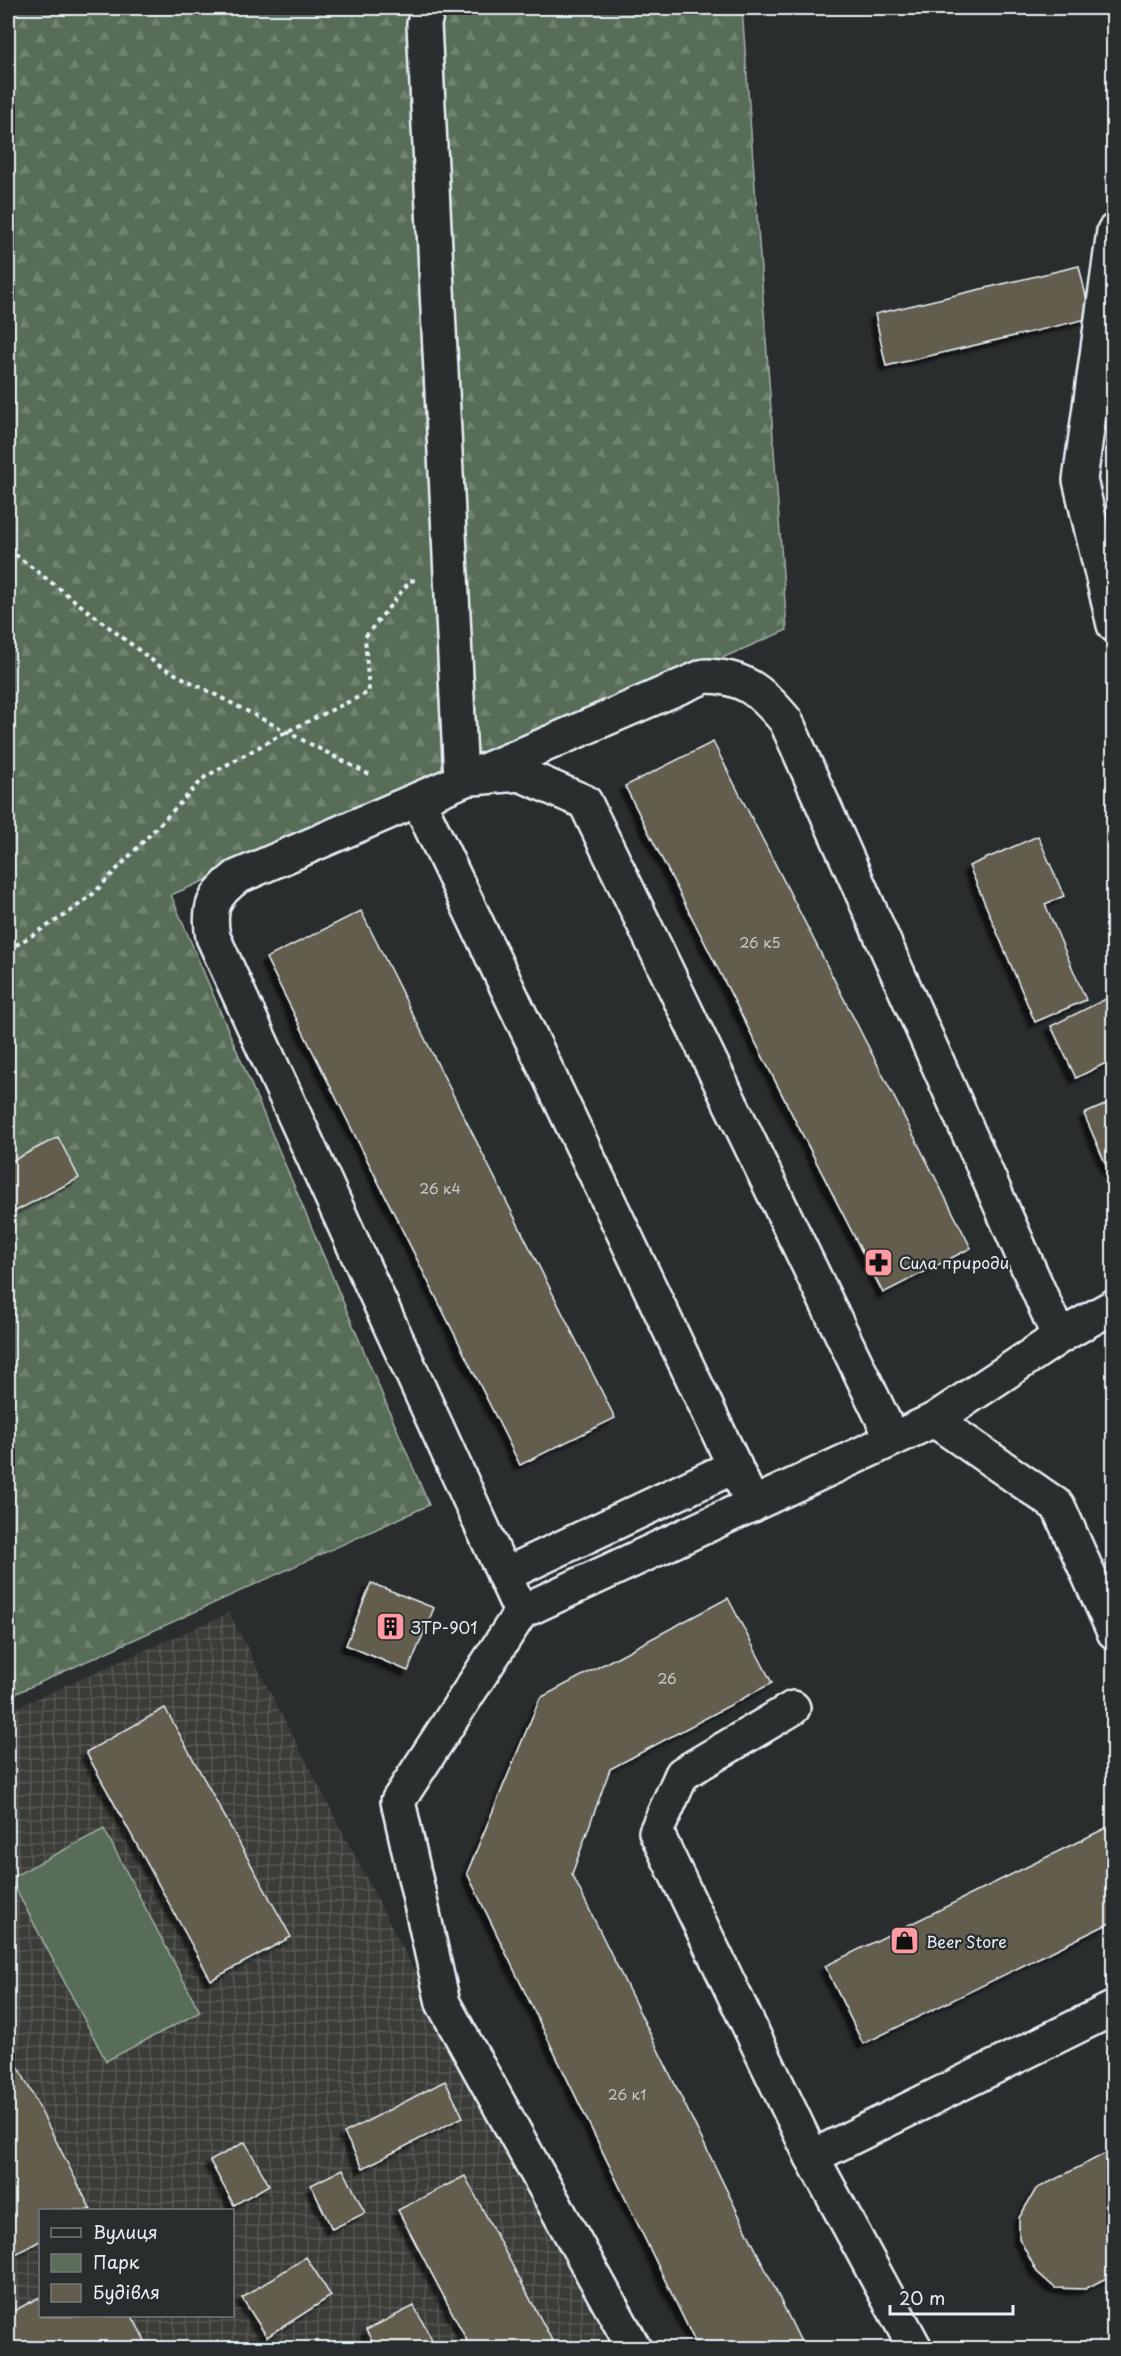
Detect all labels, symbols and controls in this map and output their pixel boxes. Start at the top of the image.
house number: 26 к5 [739,932,781,953]
house number: 26 к4 [419,1178,461,1199]
pharmacy icon: Сила природи [862,1246,894,1278]
place label: Сила природи [899,1250,1009,1274]
building icon: ЗТР-901 [374,1611,406,1643]
place label: ЗТР-901 [411,1615,477,1639]
house number: 26 [657,1668,677,1689]
shop icon: Beer Store [889,1925,921,1957]
place label: Beer Store [926,1929,1007,1953]
house number: 26 к1 [608,2084,646,2105]
legend [39,2209,234,2317]
text: Вулиця [93,2218,158,2245]
text: Парк [93,2248,140,2275]
text: Будівля [93,2278,160,2305]
scale bar [890,2278,1013,2316]
text: 20 m [899,2284,945,2311]

